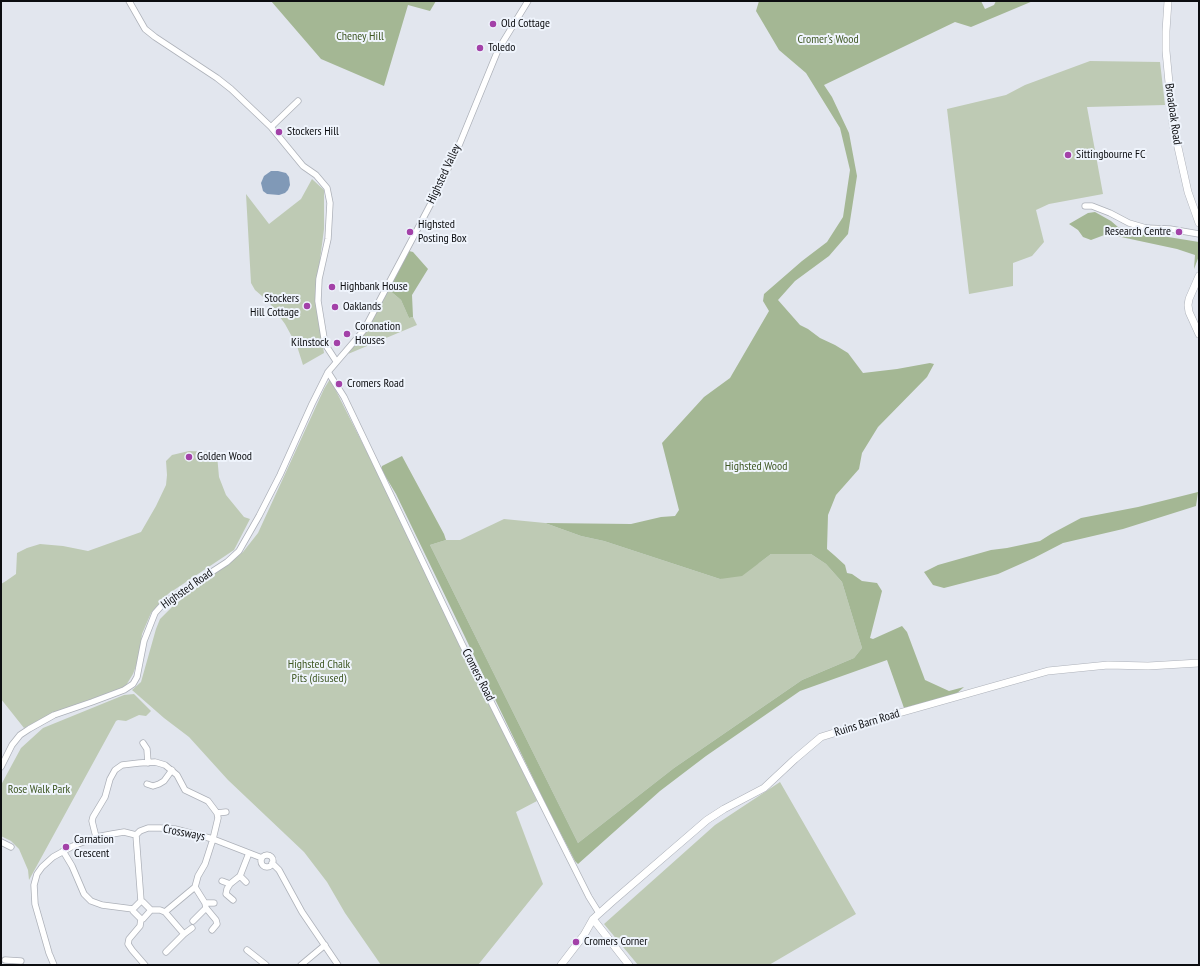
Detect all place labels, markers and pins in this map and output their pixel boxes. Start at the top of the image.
place label: Old Cottage [501,17,550,31]
marker: Old Cottage [488,19,498,29]
place label: Toledo [488,41,515,55]
marker: Toledo [475,43,485,53]
place label: Stockers Hill [287,125,339,139]
marker: Stockers Hill [274,127,284,137]
place label: Sittingbourne FC [1076,148,1146,162]
marker: Sittingbourne FC [1063,150,1073,160]
place label: Highsted Posting Box [418,218,467,246]
place label: Research Centre [1105,225,1171,239]
marker: Highsted Posting Box [405,227,415,237]
marker: Research Centre [1174,227,1184,237]
place label: Highbank House [340,280,408,294]
marker: Highbank House [327,282,337,292]
place label: Stockers Hill Cottage [250,292,299,320]
place label: Oaklands [343,300,381,314]
marker: Stockers Hill Cottage [302,301,312,311]
marker: Oaklands [330,302,340,312]
place label: Coronation Houses [355,320,400,348]
marker: Coronation Houses [342,329,352,339]
place label: Kilnstock [291,336,329,350]
marker: Kilnstock [332,338,342,348]
place label: Cromers Road [347,377,404,391]
marker: Cromers Road [334,379,344,389]
place label: Golden Wood [197,450,252,464]
marker: Golden Wood [184,452,194,462]
place label: Carnation Crescent [74,833,114,861]
marker: Carnation Crescent [61,842,71,852]
place label: Cromers Corner [584,935,648,949]
marker: Cromers Corner [571,937,581,947]

